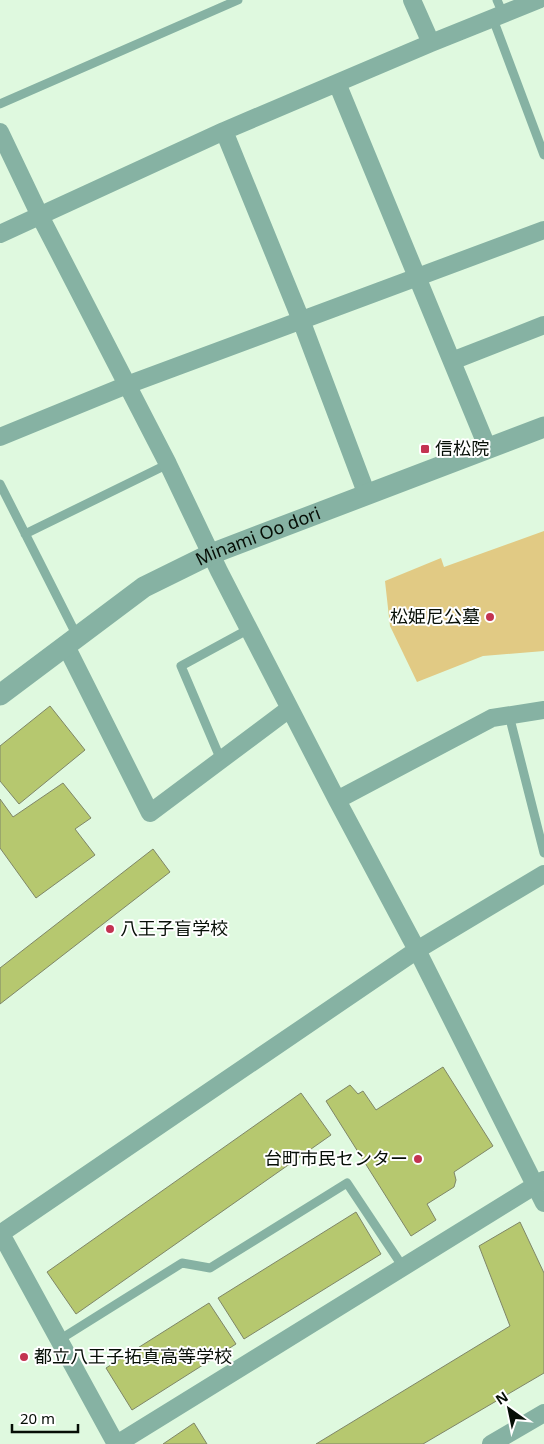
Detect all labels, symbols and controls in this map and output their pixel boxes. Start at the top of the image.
place label: 信松院 [435,436,489,460]
marker: 信松院 [419,443,431,455]
street label: Minami Oo dori [191,500,324,571]
place label: 松姫尼公墓 [390,604,480,628]
marker: 松姫尼公墓 [484,611,496,623]
place label: 八王子盲学校 [120,916,228,940]
marker: 八王子盲学校 [104,923,116,935]
place label: 台町市民センター [264,1146,408,1170]
marker: 台町市民センター [412,1153,424,1165]
place label: 都立八王子拓真高等学校 [34,1344,232,1368]
marker: 都立八王子拓真高等学校 [18,1351,30,1363]
north arrow [484,1384,534,1434]
text: N [492,1387,512,1409]
scale bar [12,1402,79,1434]
text: 20 m [20,1408,55,1428]

